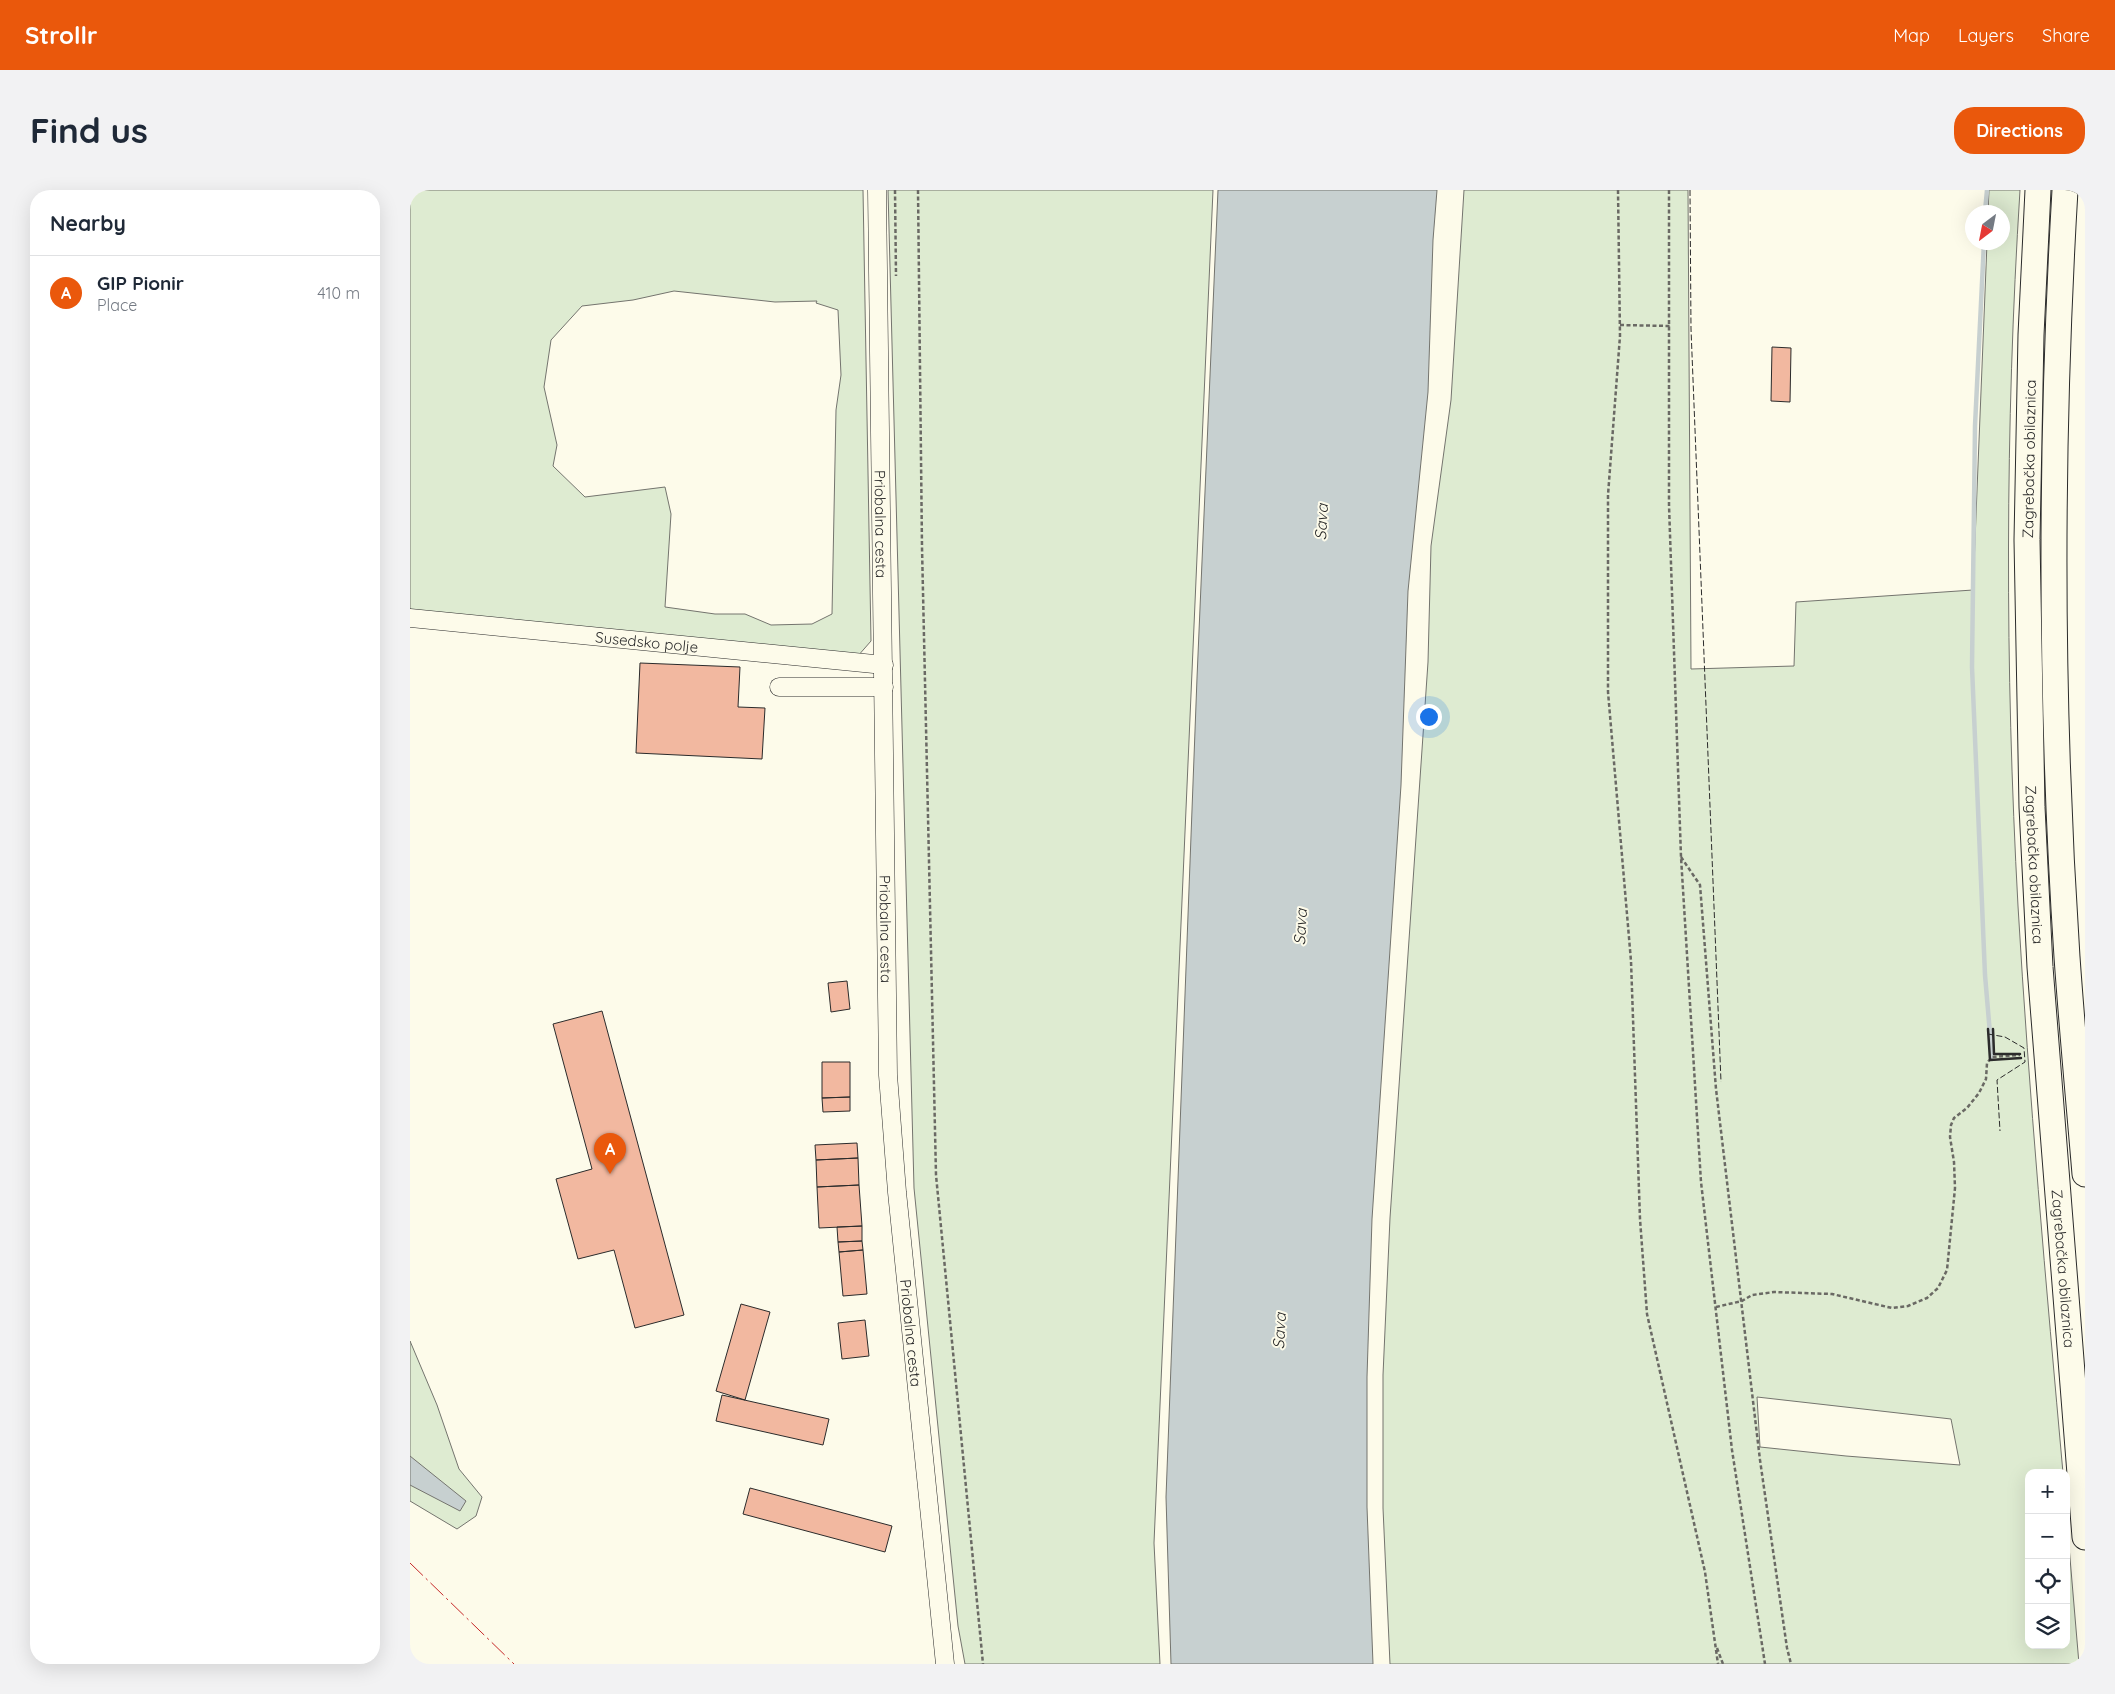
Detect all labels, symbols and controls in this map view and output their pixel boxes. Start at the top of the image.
text: Strollr [25,20,97,50]
text: Map [1893,24,1930,47]
text: Layers [1958,24,2014,47]
text: Share [2042,24,2090,47]
button: Directions [1954,107,2085,154]
text: Find us [30,108,148,152]
north arrow [1965,205,2010,250]
text: Nearby [50,210,126,236]
text: GIP Pionir [97,271,184,295]
text: A [61,283,71,303]
text: 410 m [317,283,360,303]
text: Place [97,295,137,315]
street label: Zagrebačka obilaznica [2018,379,2040,539]
street label: Priobalna cesta [871,470,891,578]
water label: Sava [1310,502,1332,541]
street label: Susedsko polje [594,627,699,656]
your location [1416,704,1442,730]
street label: Zagrebačka obilaznica [2022,785,2048,945]
street label: Priobalna cesta [876,875,896,983]
water label: Sava [1289,907,1311,946]
pin: A [594,1133,626,1174]
street label: Zagrebačka obilaznica [2048,1189,2080,1349]
street label: Priobalna cesta [896,1278,926,1388]
water label: Sava [1268,1311,1290,1350]
map controls [2025,1469,2070,1649]
button: + [2025,1469,2070,1514]
button: − [2025,1514,2070,1559]
button: locate [2025,1559,2070,1604]
button: layers [2025,1604,2070,1649]

